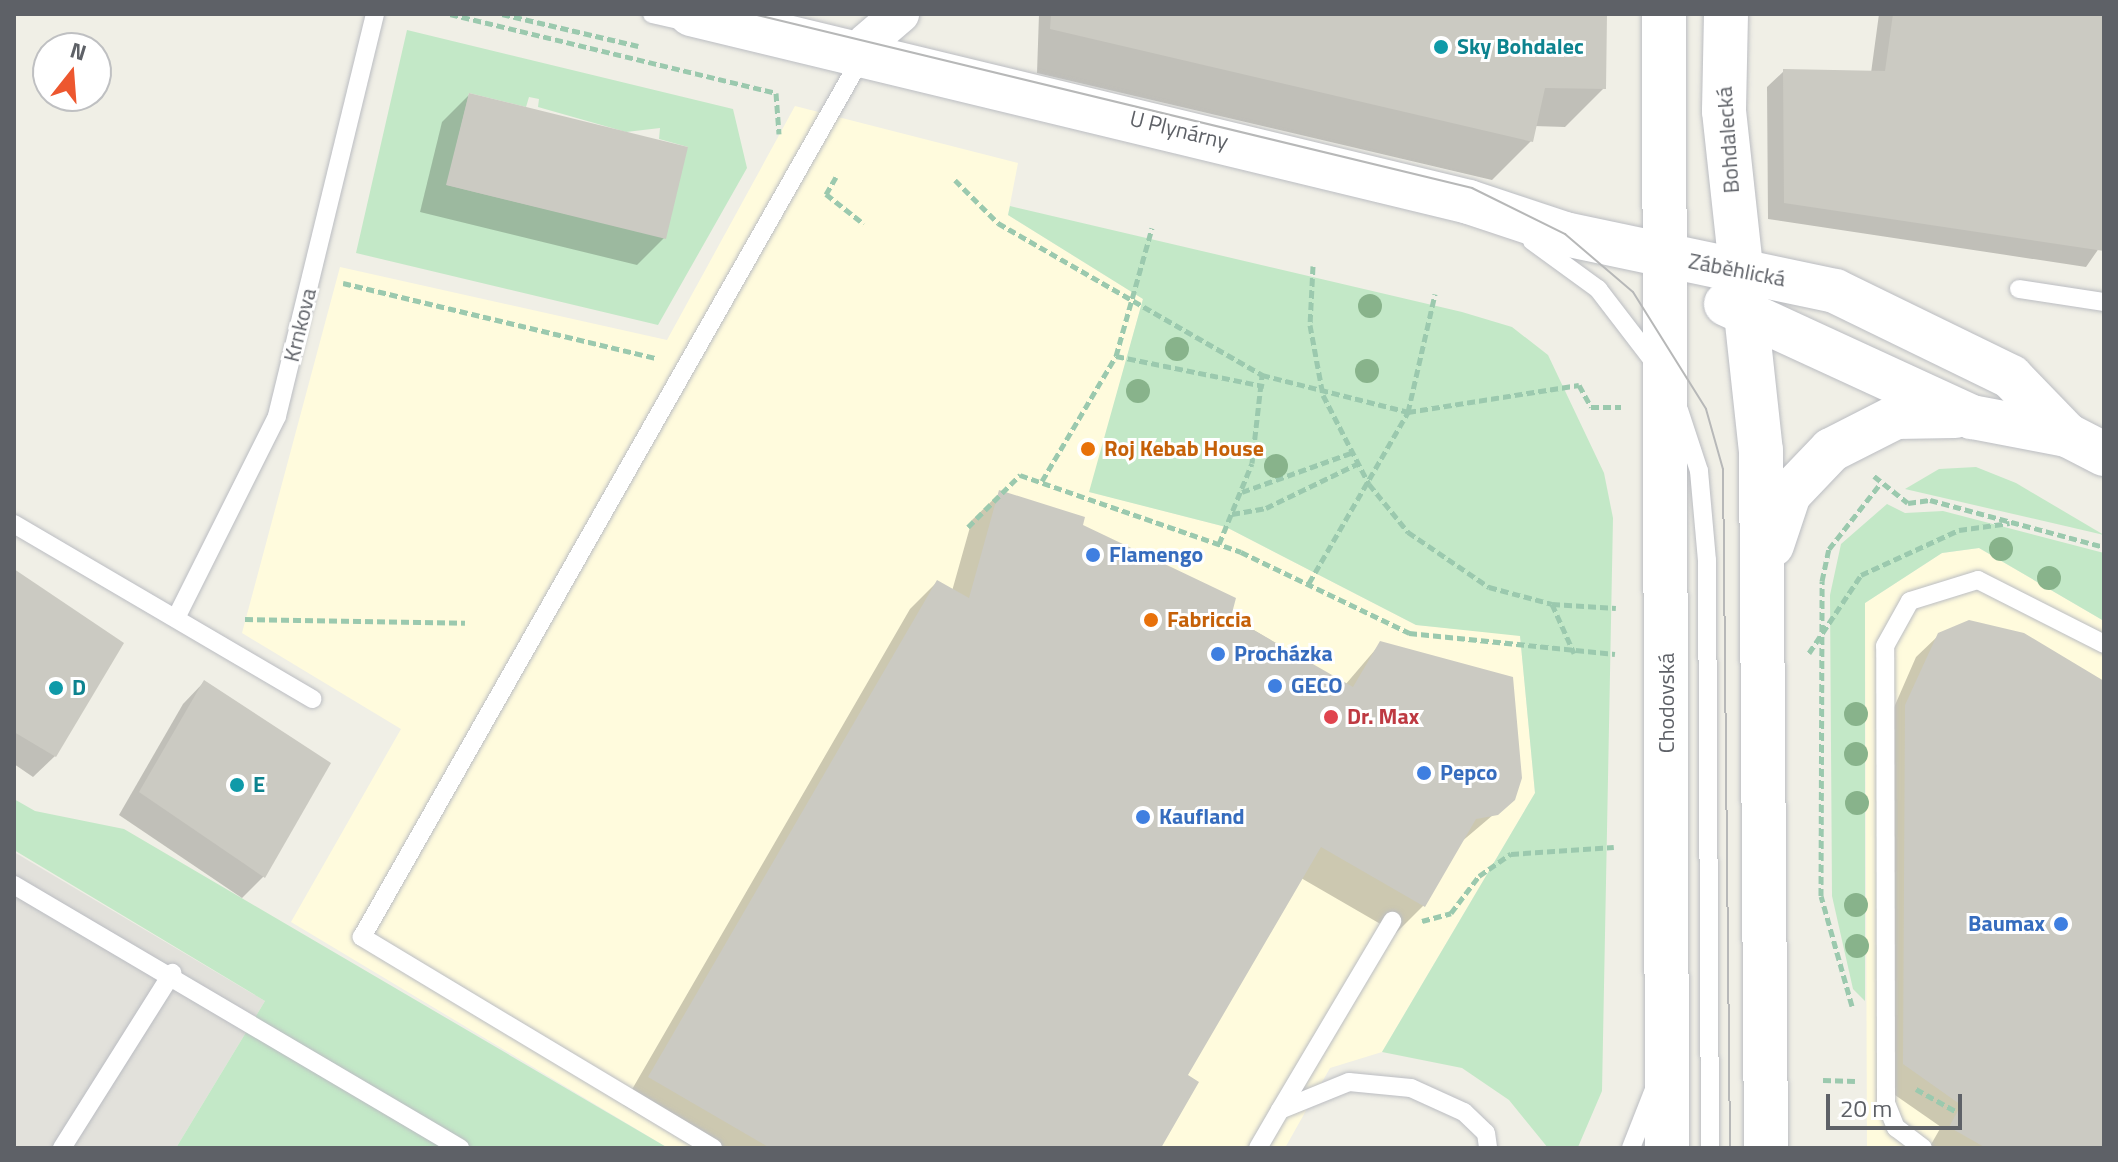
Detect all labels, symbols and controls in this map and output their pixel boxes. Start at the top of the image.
north arrow [32,32,112,112]
text: N [66,32,91,69]
place label: Sky Bohdalec [1457,34,1584,60]
marker: Sky Bohdalec [1432,38,1450,56]
street label: Bohdalecká [1711,86,1745,194]
street label: U Plynárny [1127,105,1231,155]
street label: Záběhlická [1686,248,1788,292]
street label: Krnkova [278,285,322,365]
place label: Roj Kebab House [1104,436,1264,462]
marker: Roj Kebab House [1079,440,1097,458]
place label: Flamengo [1109,542,1203,568]
marker: Flamengo [1084,546,1102,564]
place label: Fabriccia [1167,607,1252,633]
marker: Fabriccia [1142,611,1160,629]
place label: Procházka [1234,641,1333,667]
marker: Procházka [1209,645,1227,663]
street label: Chodovská [1654,653,1680,753]
place label: GECO [1291,673,1343,699]
place label: D [72,675,86,701]
marker: GECO [1266,677,1284,695]
marker: D [47,679,65,697]
place label: Dr. Max [1347,704,1419,730]
marker: Dr. Max [1322,708,1340,726]
place label: Pepco [1440,760,1498,786]
marker: Pepco [1415,764,1433,782]
place label: E [253,772,265,798]
marker: E [228,776,246,794]
place label: Kaufland [1159,804,1245,830]
marker: Kaufland [1134,808,1152,826]
place label: Baumax [1968,911,2045,937]
marker: Baumax [2052,915,2070,933]
scale bar [1830,1078,1966,1128]
text: 20 m [1840,1090,1892,1126]

